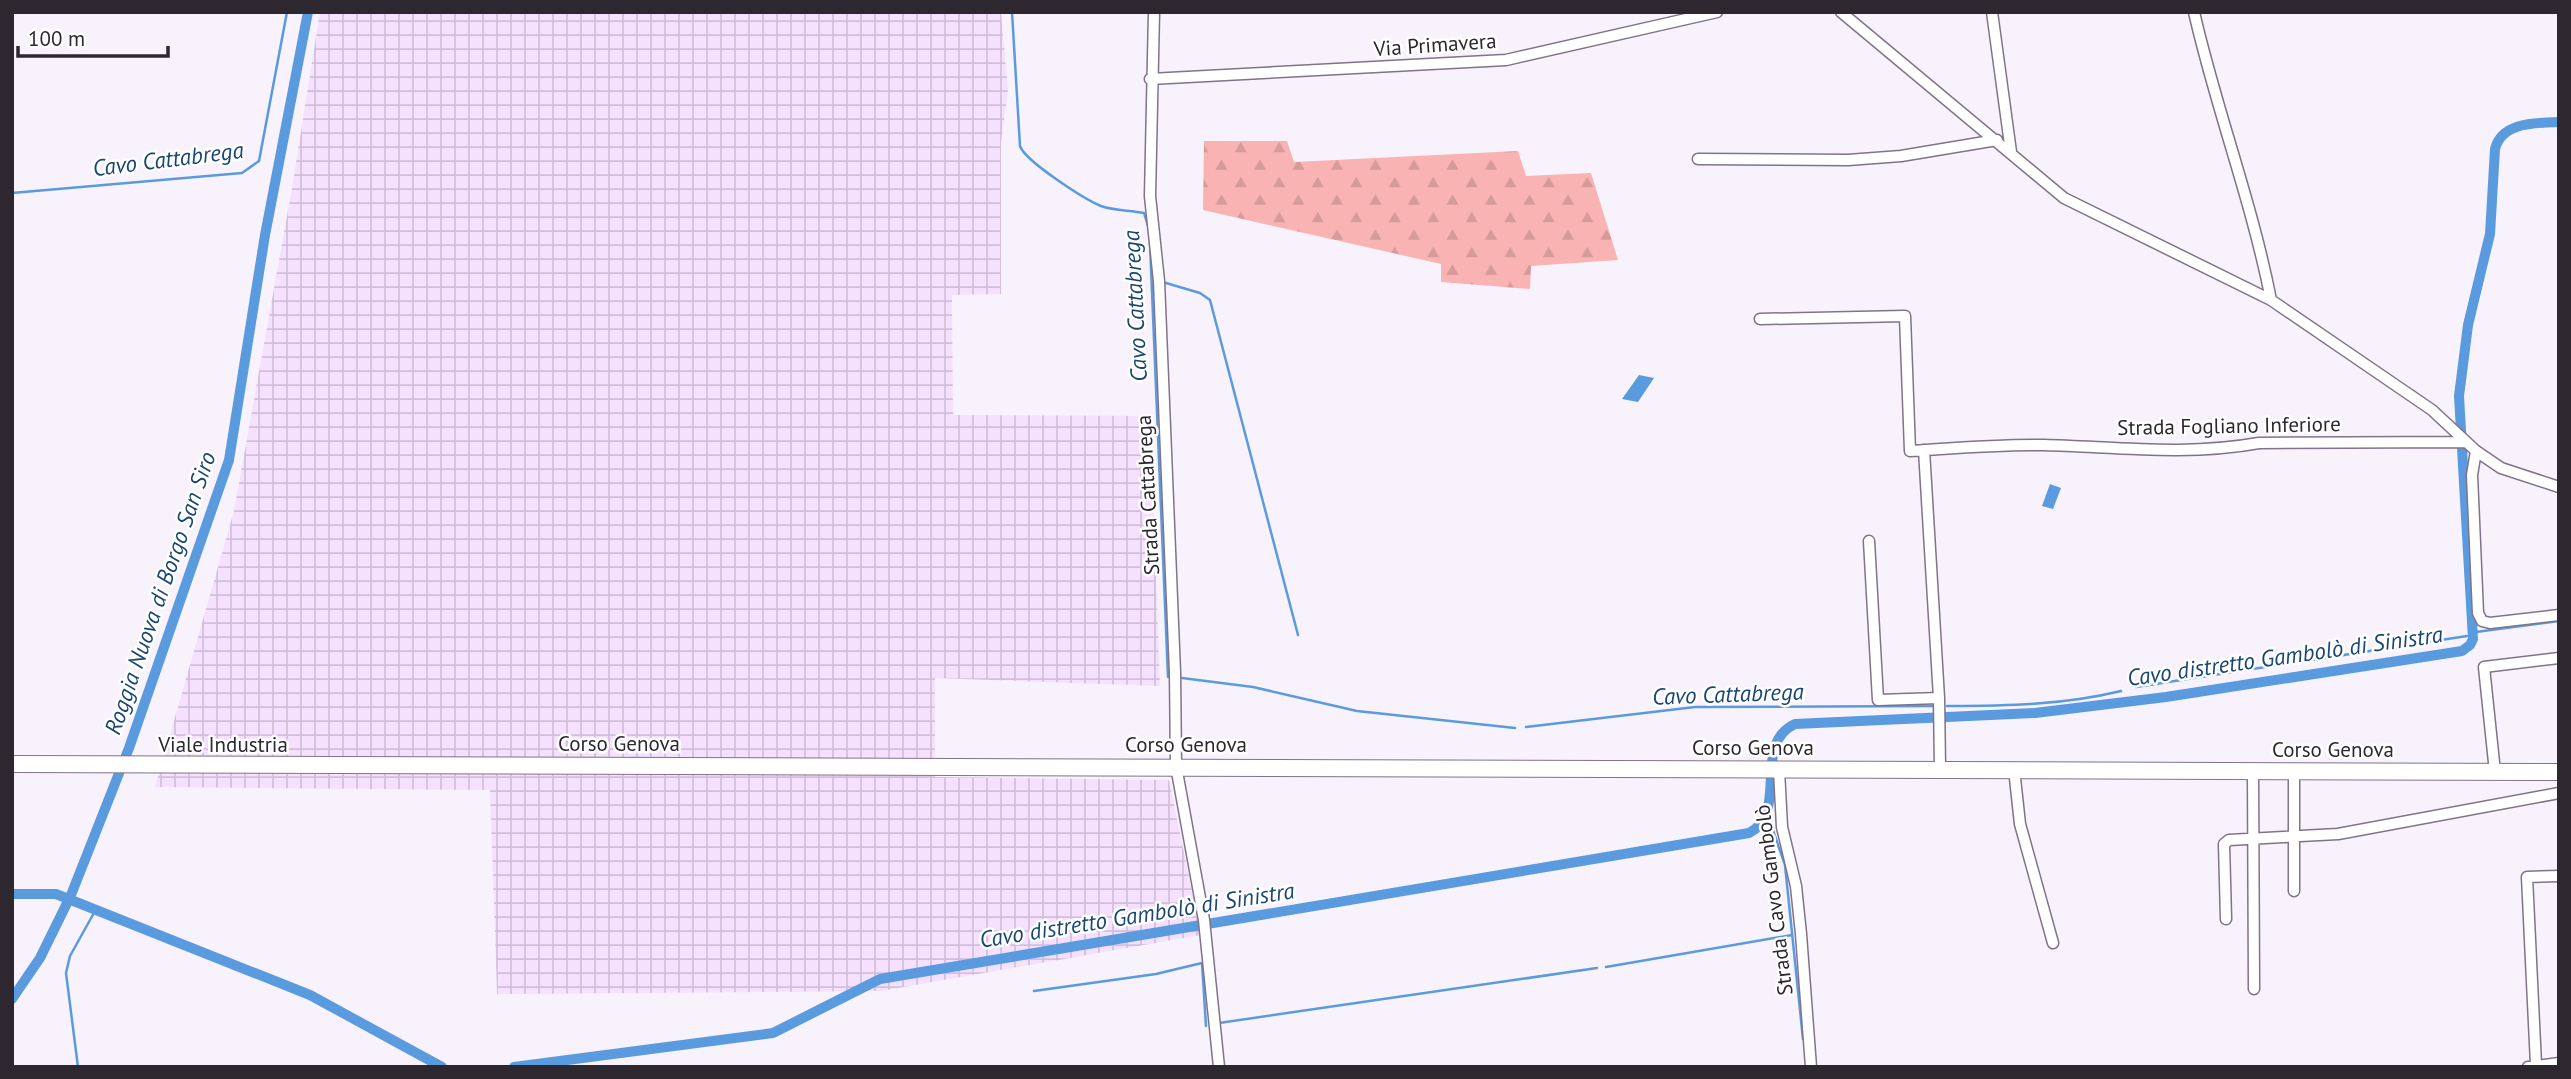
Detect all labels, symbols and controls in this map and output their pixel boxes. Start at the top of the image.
scale bar [18,14,168,58]
text: 100 m [28,25,85,52]
street label: Via Primavera [1372,27,1497,62]
water label: Cavo Cattabrega [91,135,245,182]
water label: Cavo Cattabrega [1116,230,1153,383]
street label: Strada Fogliano Inferiore [2117,410,2341,441]
street label: Strada Cattabrega [1130,414,1165,576]
water label: Roggia Nuova di Borgo San Siro [97,448,222,738]
water label: Cavo distretto Gambolò di Sinistra [2125,619,2445,692]
water label: Cavo Cattabrega [1652,676,1804,711]
street label: Corso Genova [558,730,680,757]
street label: Viale Industria [157,731,288,758]
street label: Corso Genova [1125,731,1247,758]
street label: Corso Genova [1692,734,1814,761]
street label: Corso Genova [2272,736,2394,763]
street label: Strada Cavo Gambolò [1748,803,1799,997]
water label: Cavo distretto Gambolò di Sinistra [977,875,1296,954]

